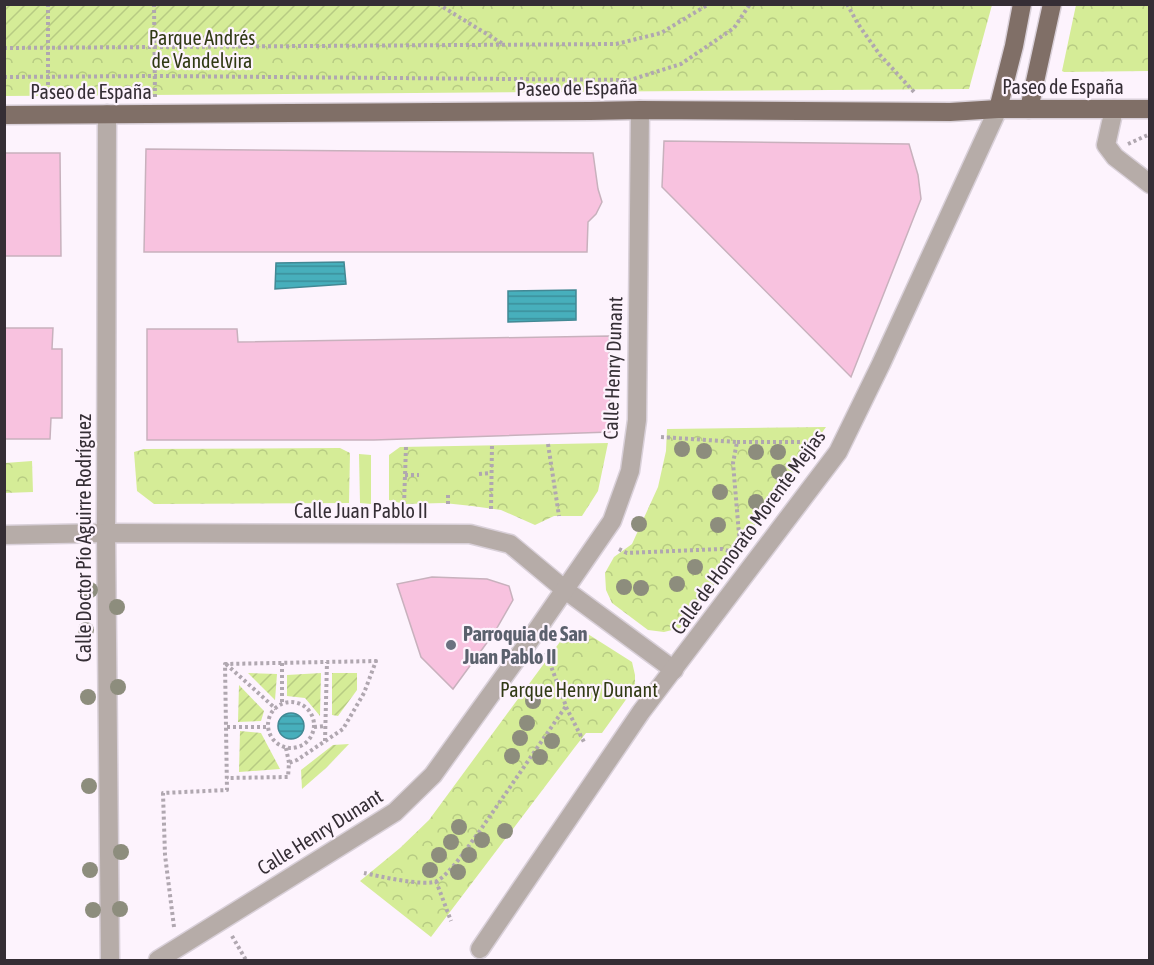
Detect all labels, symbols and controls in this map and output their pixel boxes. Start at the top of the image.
park label: Parque Andrés de Vandelvira [149,26,255,72]
street label: Paseo de España [516,75,638,100]
street label: Paseo de España [1002,75,1124,98]
street label: Paseo de España [30,80,152,103]
street label: Calle Henry Dunant [599,296,626,440]
street label: Calle Doctor Pío Aguirre Rodríguez [72,414,95,662]
street label: Calle de Honorato Morente Mejías [666,425,830,639]
street label: Calle Juan Pablo II [294,499,428,522]
place label: Parroquia de San Juan Pablo II [462,622,587,668]
marker: Parroquia de San Juan Pablo II [444,638,458,652]
park label: Parque Henry Dunant [500,678,658,701]
street label: Calle Henry Dunant [253,784,387,879]

